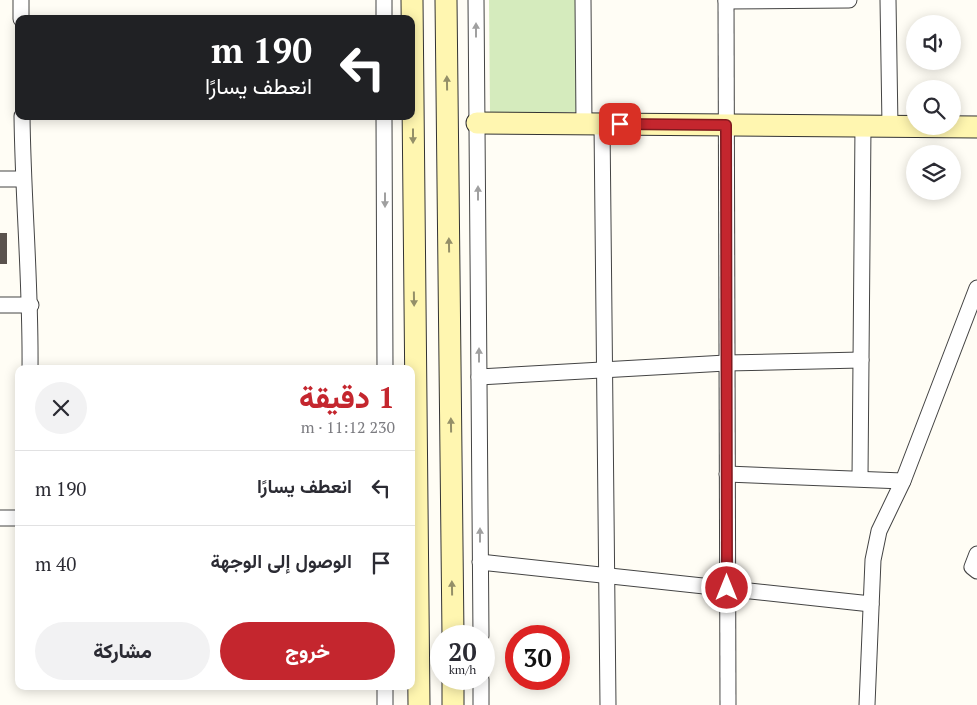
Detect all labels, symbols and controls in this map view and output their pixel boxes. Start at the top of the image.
map controls [906,15,961,200]
button: sound [906,15,961,70]
one-way arrow [472,22,480,38]
text: 190 m [211,27,312,73]
icon: left [330,35,395,100]
text: انعطف يسارًا [205,71,312,100]
one-way arrow [443,74,451,90]
button: search [906,80,961,135]
pin [599,103,641,145]
icon: arrive [606,110,634,138]
one-way arrow [409,128,417,144]
button: layers [906,145,961,200]
one-way arrow [474,184,482,200]
one-way arrow [381,192,389,208]
one-way arrow [445,237,453,253]
one-way arrow [410,291,418,307]
one-way arrow [475,347,483,363]
text: 1 دقيقة [299,377,395,417]
button: close [35,382,87,434]
text: 230 m · 11:12 [301,416,395,438]
one-way arrow [446,417,454,433]
text: انعطف يسارًا [257,473,352,498]
icon: left [367,474,395,502]
text: 190 m [35,476,86,501]
one-way arrow [476,527,484,543]
text: الوصول إلى الوجهة [210,548,352,573]
icon: arrive [367,549,395,577]
text: 40 m [35,551,76,576]
position arrow [700,561,752,613]
one-way arrow [448,579,456,595]
button: مشاركة [35,622,210,680]
button: خروج [220,622,395,680]
speed limit sign: 30 [505,625,570,690]
text: 20 [448,635,477,668]
text: km/h [449,662,476,677]

